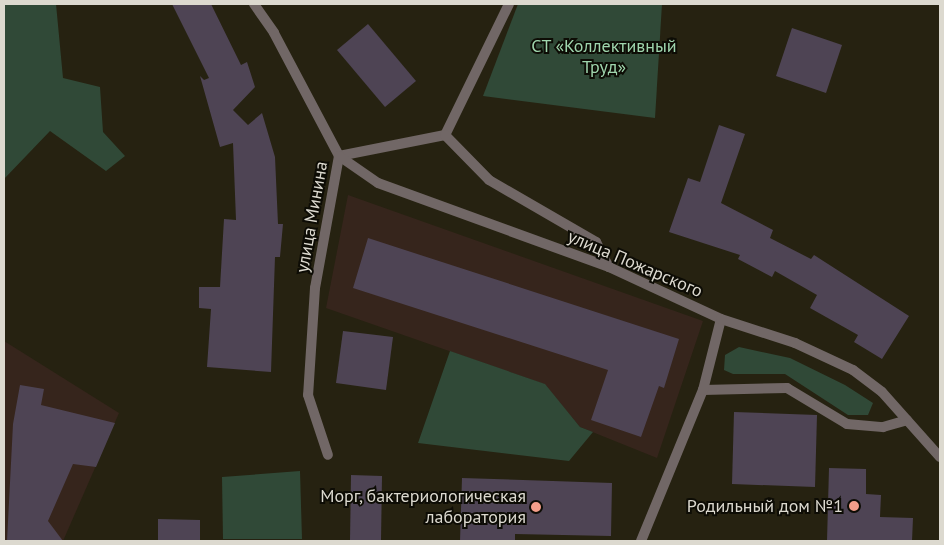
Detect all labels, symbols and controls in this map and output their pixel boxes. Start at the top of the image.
park label: СТ «Коллективный Труд» [531,36,677,78]
street label: улица Минина [292,160,332,274]
street label: улица Пожарского [564,226,706,302]
place label: Морг, бактериологическая лаборатория [319,486,526,528]
place label: Родильный дом №1 [687,495,843,517]
marker: Родильный дом №1 [847,499,861,513]
marker: Морг, бактериологическая лаборатория [530,501,542,513]

